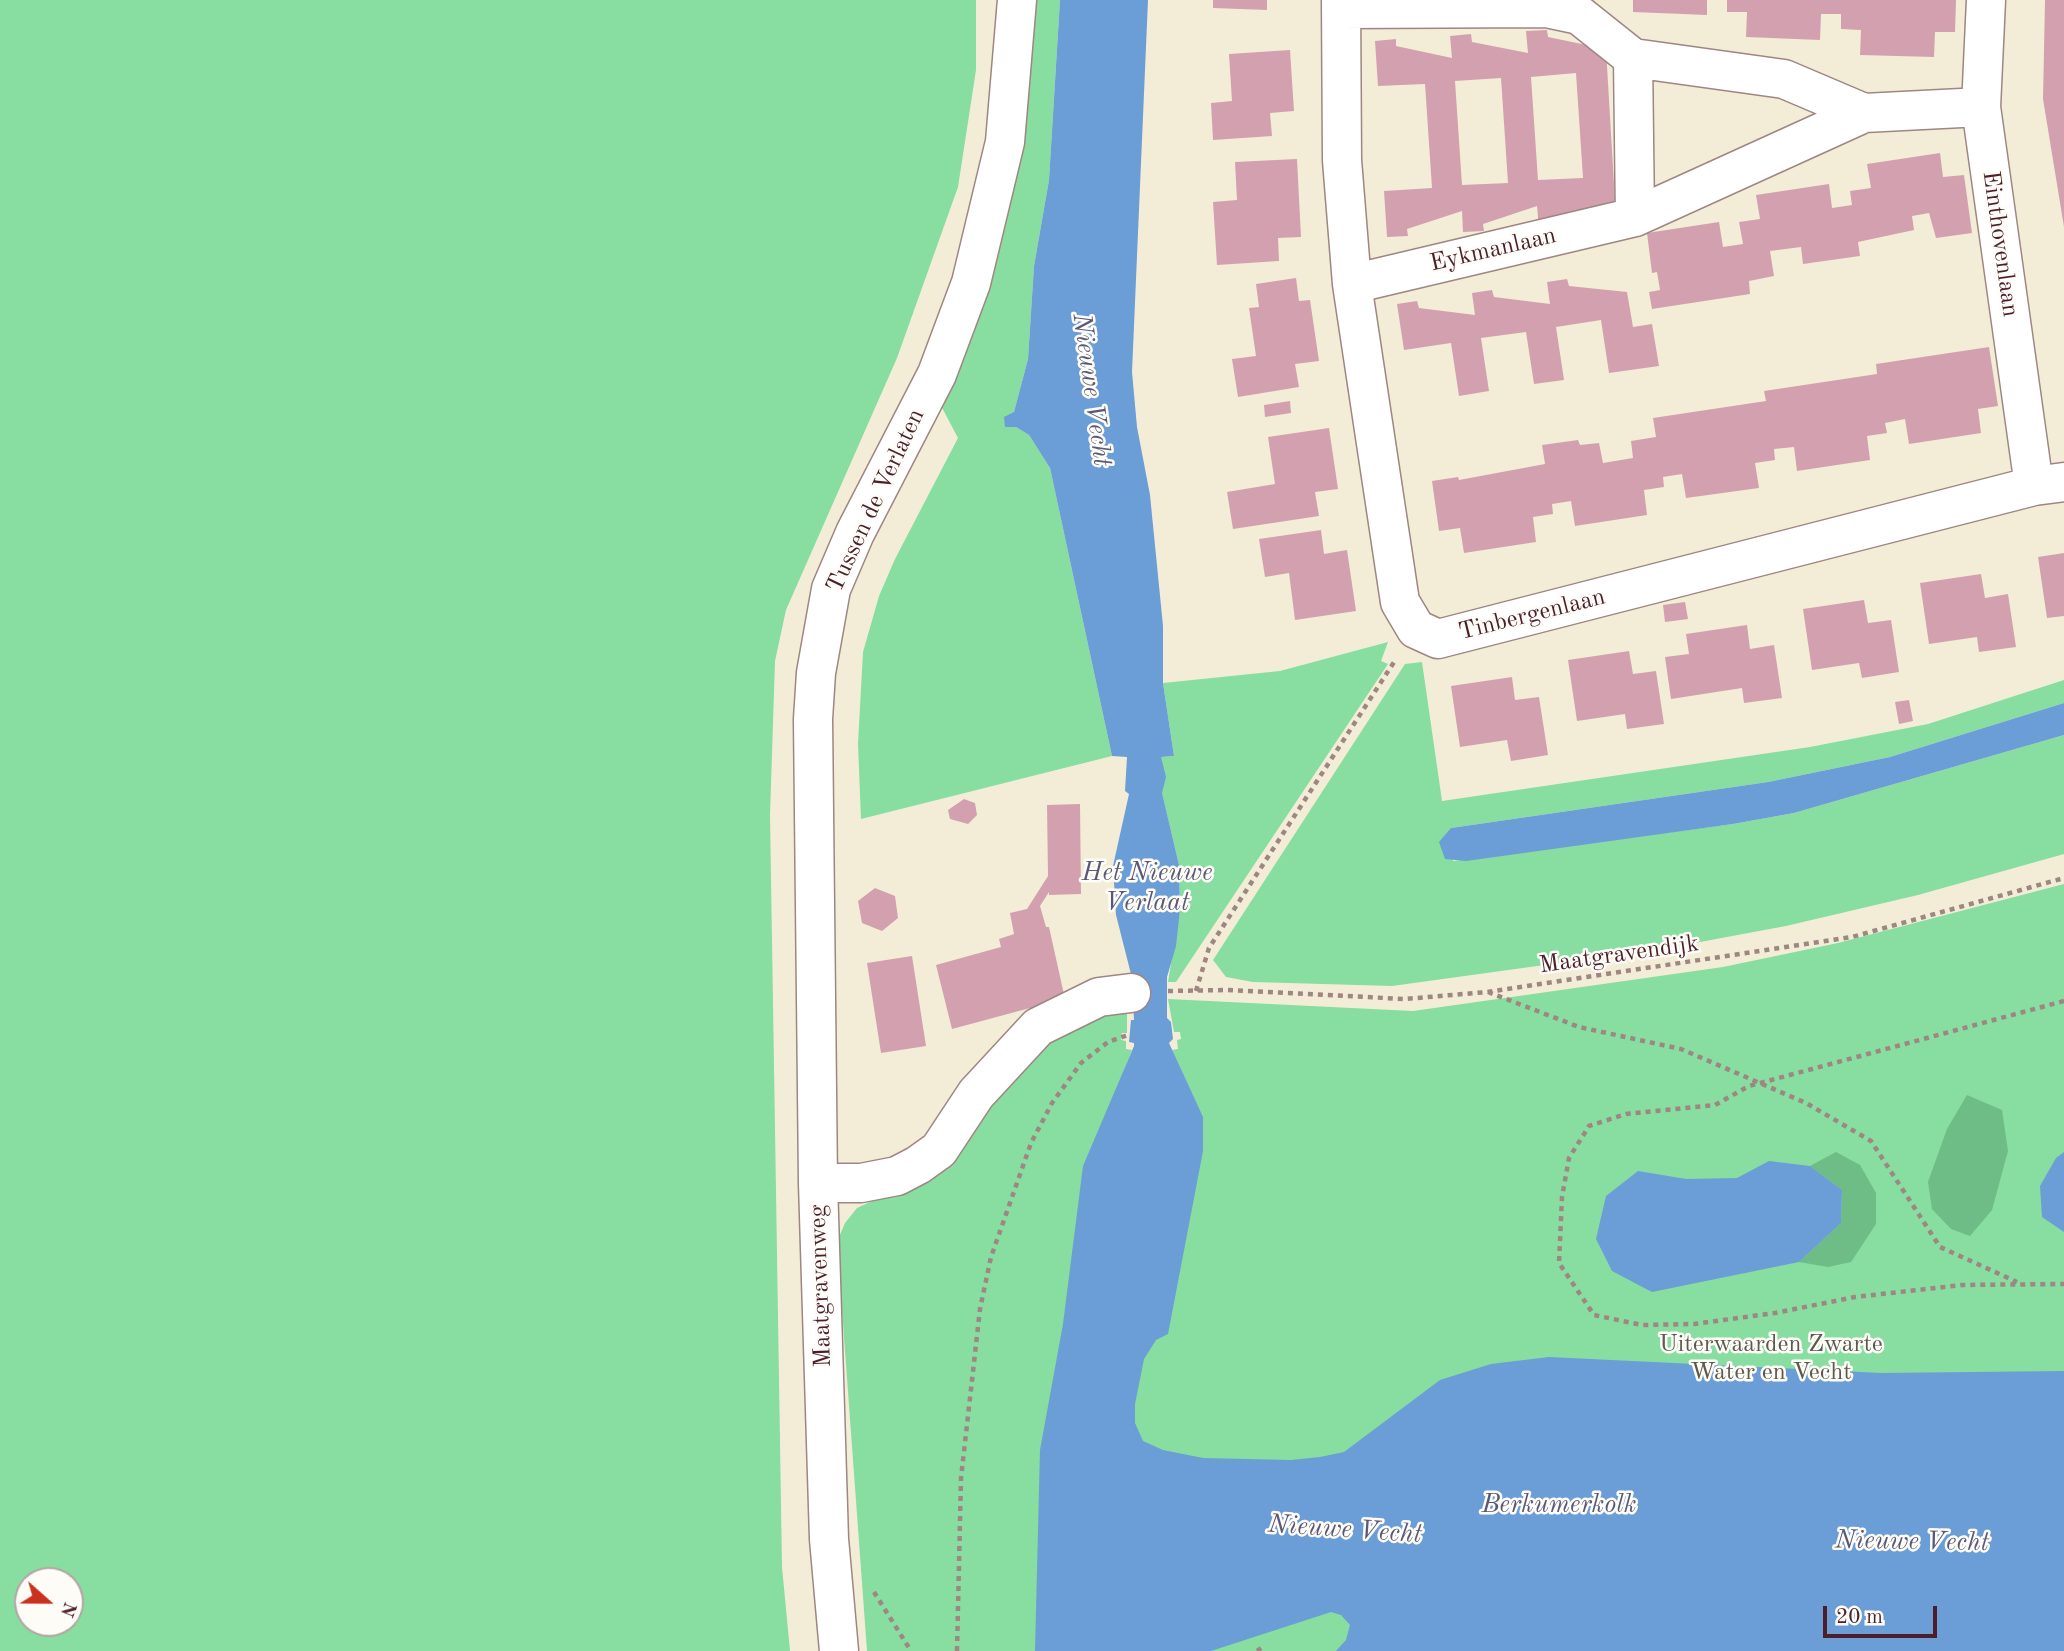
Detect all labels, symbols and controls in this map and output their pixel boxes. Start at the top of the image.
street label: Einthovenlaan [1976,169,2024,319]
street label: Eykmanlaan [1427,221,1559,279]
water label: Nieuwe Vecht [1065,311,1117,469]
street label: Tussen de Verlaten [821,404,931,598]
street label: Tinbergenlaan [1456,583,1608,647]
water label: Het Nieuwe Verlaat [1081,857,1213,918]
street label: Maatgravendijk [1537,930,1701,980]
street label: Maatgravenweg [804,1204,838,1368]
park label: Uiterwaarden Zwarte Water en Vecht [1659,1331,1883,1387]
water label: Berkumerkolk [1481,1489,1637,1521]
water label: Nieuwe Vecht [1267,1509,1423,1551]
water label: Nieuwe Vecht [1835,1525,1989,1559]
north arrow [14,1567,84,1637]
scale bar [1826,1592,1940,1636]
text: N [56,1599,79,1619]
text: 20 m [1836,1607,1883,1628]

